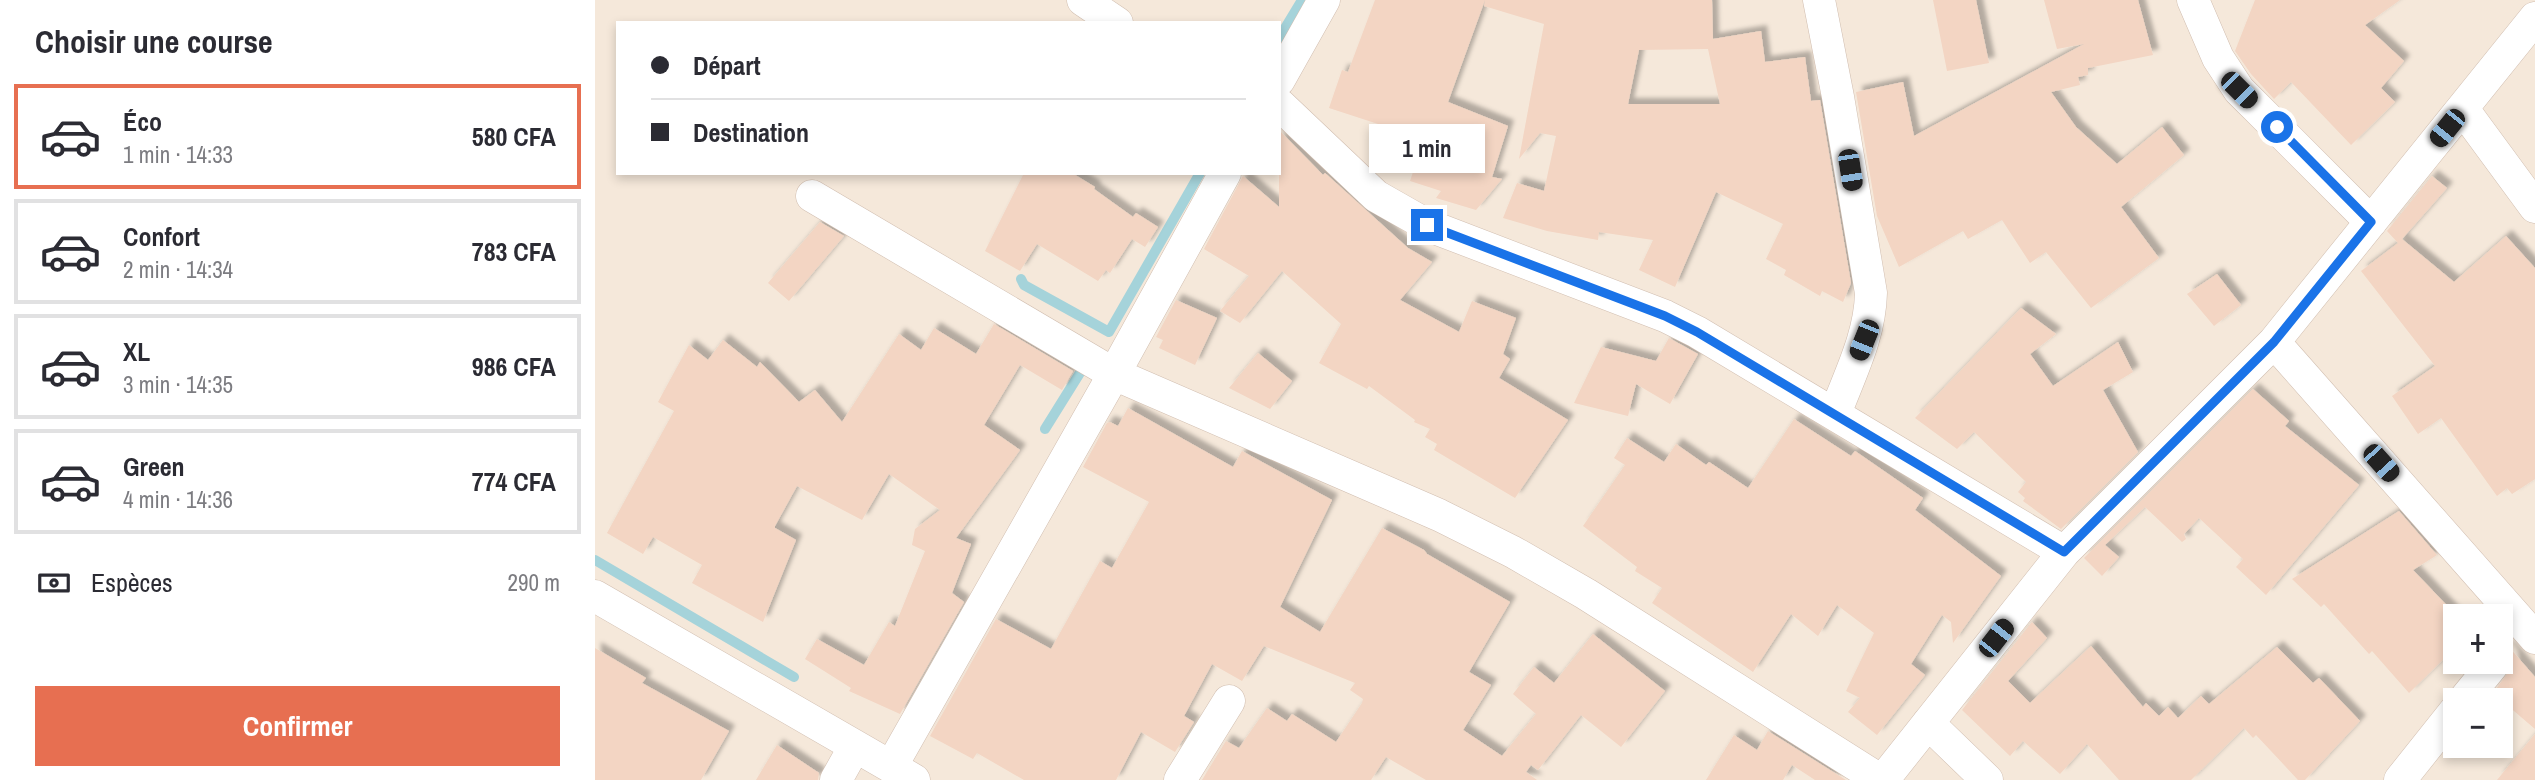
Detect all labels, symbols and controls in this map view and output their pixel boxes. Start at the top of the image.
text: Choisir une course [35,20,273,63]
text: Départ [693,48,761,83]
car [2217,68,2262,112]
text: Éco [123,104,162,139]
icon: car [39,105,102,168]
car [2426,105,2469,151]
route start [2261,111,2293,143]
text: Destination [693,115,809,150]
text: 580 CFA [472,119,556,154]
callout: 1 min [1369,124,1485,173]
text: 1 min [1402,133,1452,164]
text: 1 min · 14:33 [123,139,233,170]
car [1837,148,1864,192]
route end [1411,209,1443,241]
text: Confort [123,219,200,254]
icon: car [39,220,102,283]
text: 783 CFA [472,234,556,269]
text: 2 min · 14:34 [123,254,233,285]
car [1847,317,1882,363]
text: XL [123,334,150,369]
icon: car [39,335,102,398]
text: 986 CFA [472,349,556,384]
text: 3 min · 14:35 [123,369,233,400]
car [2360,440,2403,486]
text: Green [123,449,185,484]
icon: car [39,450,102,513]
text: 774 CFA [472,464,556,499]
text: 4 min · 14:36 [123,484,233,515]
icon: cash [35,564,73,602]
text: Espèces [91,565,173,600]
text: 290 m [508,567,560,598]
map controls [2443,604,2513,758]
button: + [2443,604,2513,674]
car [1975,615,2018,661]
button: Confirmer [35,686,560,766]
button: − [2443,688,2513,758]

